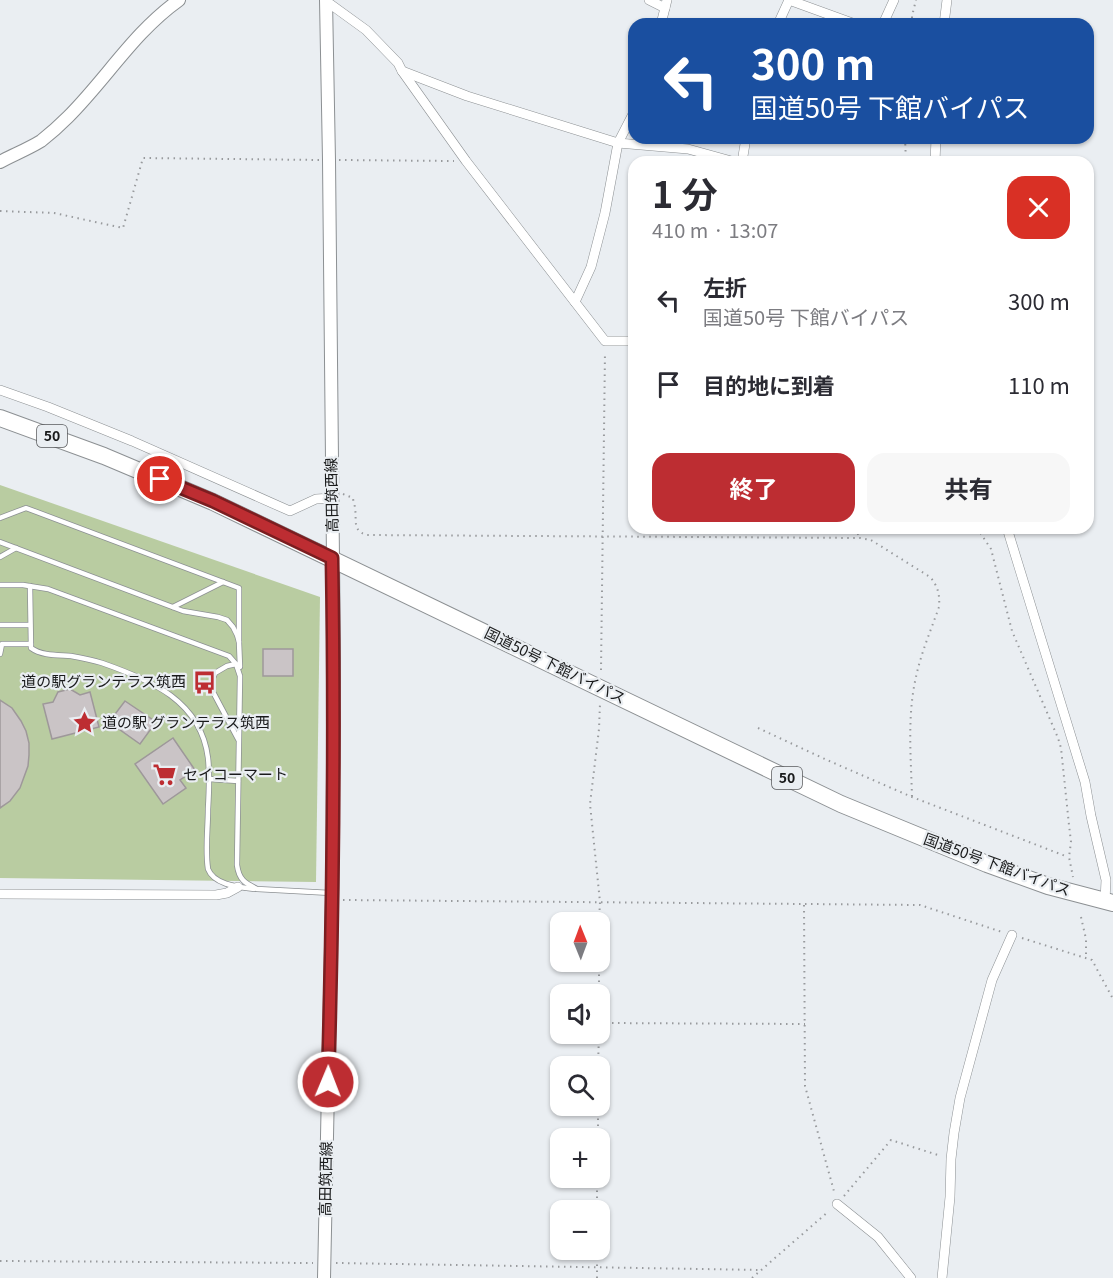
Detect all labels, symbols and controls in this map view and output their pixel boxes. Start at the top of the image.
text: 300 m [751,31,875,92]
icon: left [652,42,730,120]
text: 国道50号 下館バイパス [751,87,1029,126]
text: 1 分 [652,166,717,218]
button: close [1007,176,1070,239]
text: 410 m · 13:07 [652,215,778,244]
text: 左折 [703,270,747,302]
icon: left [652,284,685,317]
text: 300 m [1008,284,1070,316]
text: 国道50号 下館バイパス [703,302,909,331]
icon: arrive [652,368,685,401]
text: 目的地に到着 [703,368,835,400]
text: 110 m [1008,368,1070,400]
road number: 50 [37,425,67,447]
pin [134,453,185,504]
button: 終了 [652,453,855,522]
button: 共有 [867,453,1070,522]
street label: 高田筑西線 [319,457,342,533]
icon: arrive [143,462,176,495]
street label: 国道50号 下館バイパス [482,621,630,708]
bus stop icon: 道の駅グランテラス筑西 [191,669,217,695]
place label: 道の駅グランテラス筑西 [21,670,186,691]
place icon: 道の駅 グランテラス筑西 [71,710,97,736]
place label: 道の駅 グランテラス筑西 [102,711,270,732]
supermarket icon: セイコーマート [152,762,178,788]
place label: セイコーマート [183,763,288,784]
road number: 50 [772,767,802,789]
street label: 国道50号 下館バイパス [921,827,1074,900]
north arrow [550,912,610,972]
map controls [550,912,610,1260]
button: sound [550,984,610,1044]
position arrow [296,1050,360,1114]
button: search [550,1056,610,1116]
button: + [550,1128,610,1188]
street label: 高田筑西線 [313,1141,336,1217]
button: − [550,1200,610,1260]

